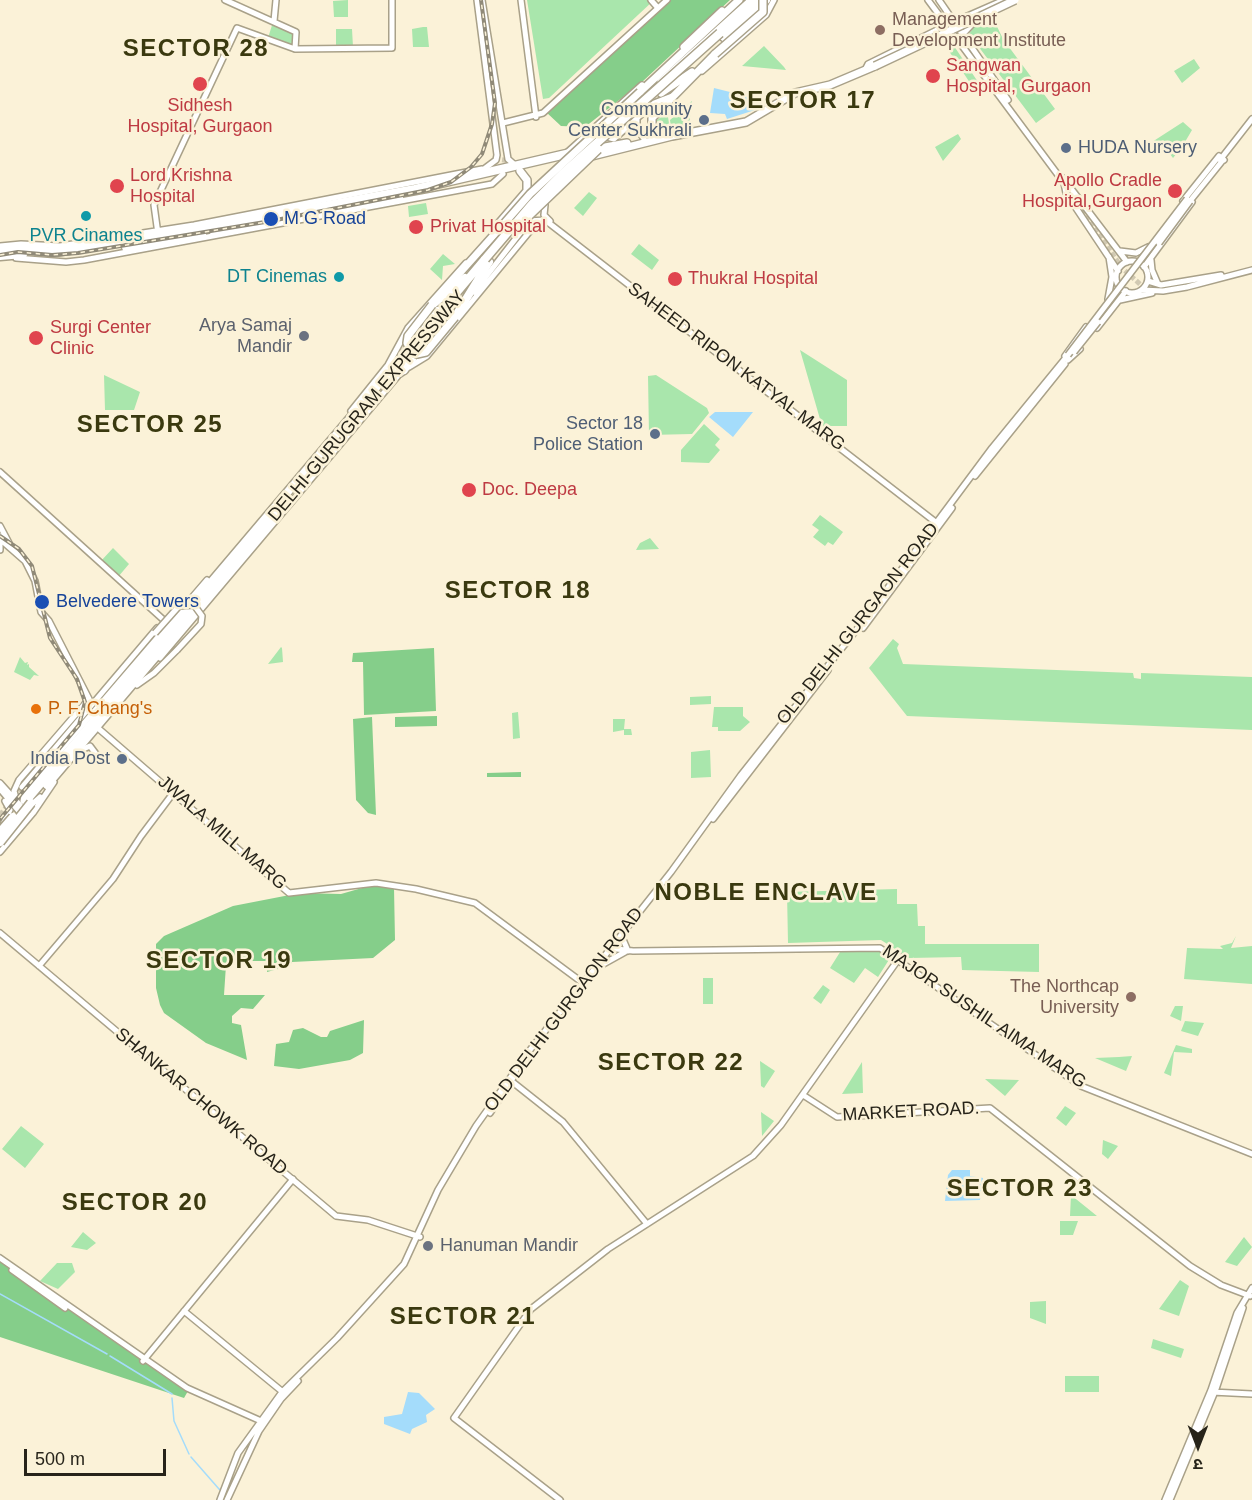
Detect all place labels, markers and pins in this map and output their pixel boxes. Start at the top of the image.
place label: Management Development Institute [892,9,1066,52]
marker: Management Development Institute [873,23,887,37]
place label: Sangwan Hospital, Gurgaon [946,55,1091,98]
marker: Sangwan Hospital, Gurgaon [924,67,942,85]
marker: Sidhesh Hospital, Gurgaon [191,75,209,93]
place label: Sidhesh Hospital, Gurgaon [127,95,273,138]
place label: Community Center Sukhrali [568,99,692,142]
marker: Community Center Sukhrali [697,113,711,127]
place label: HUDA Nursery [1078,137,1197,159]
marker: HUDA Nursery [1059,141,1073,155]
place label: Lord Krishna Hospital [130,165,232,207]
place label: Apollo Cradle Hospital,Gurgaon [1022,170,1162,213]
marker: Lord Krishna Hospital [108,177,126,195]
marker: Apollo Cradle Hospital,Gurgaon [1166,182,1184,200]
place label: M G Road [284,208,366,230]
marker: PVR Cinames [79,209,93,223]
marker: M G Road [262,210,280,228]
place label: Privat Hospital [430,216,546,238]
marker: Privat Hospital [407,218,425,236]
place label: PVR Cinames [29,225,143,247]
place label: DT Cinemas [227,266,327,288]
place label: Thukral Hospital [688,268,818,290]
marker: DT Cinemas [332,270,346,284]
marker: Thukral Hospital [666,270,684,288]
place label: Arya Samaj Mandir [199,315,292,358]
place label: Surgi Center Clinic [50,317,151,360]
marker: Surgi Center Clinic [27,329,45,347]
marker: Arya Samaj Mandir [297,329,311,343]
place label: Sector 18 Police Station [533,413,643,456]
marker: Sector 18 Police Station [648,427,662,441]
place label: Doc. Deepa [482,479,577,501]
marker: Doc. Deepa [460,481,478,499]
place label: Belvedere Towers [56,591,199,613]
marker: Belvedere Towers [33,593,51,611]
place label: P. F. Chang's [48,698,152,720]
marker: P. F. Chang's [29,702,43,716]
place label: India Post [30,748,110,770]
marker: India Post [115,752,129,766]
place label: The Northcap University [1010,976,1119,1018]
marker: The Northcap University [1124,990,1138,1004]
place label: Hanuman Mandir [440,1235,578,1257]
marker: Hanuman Mandir [421,1239,435,1253]

